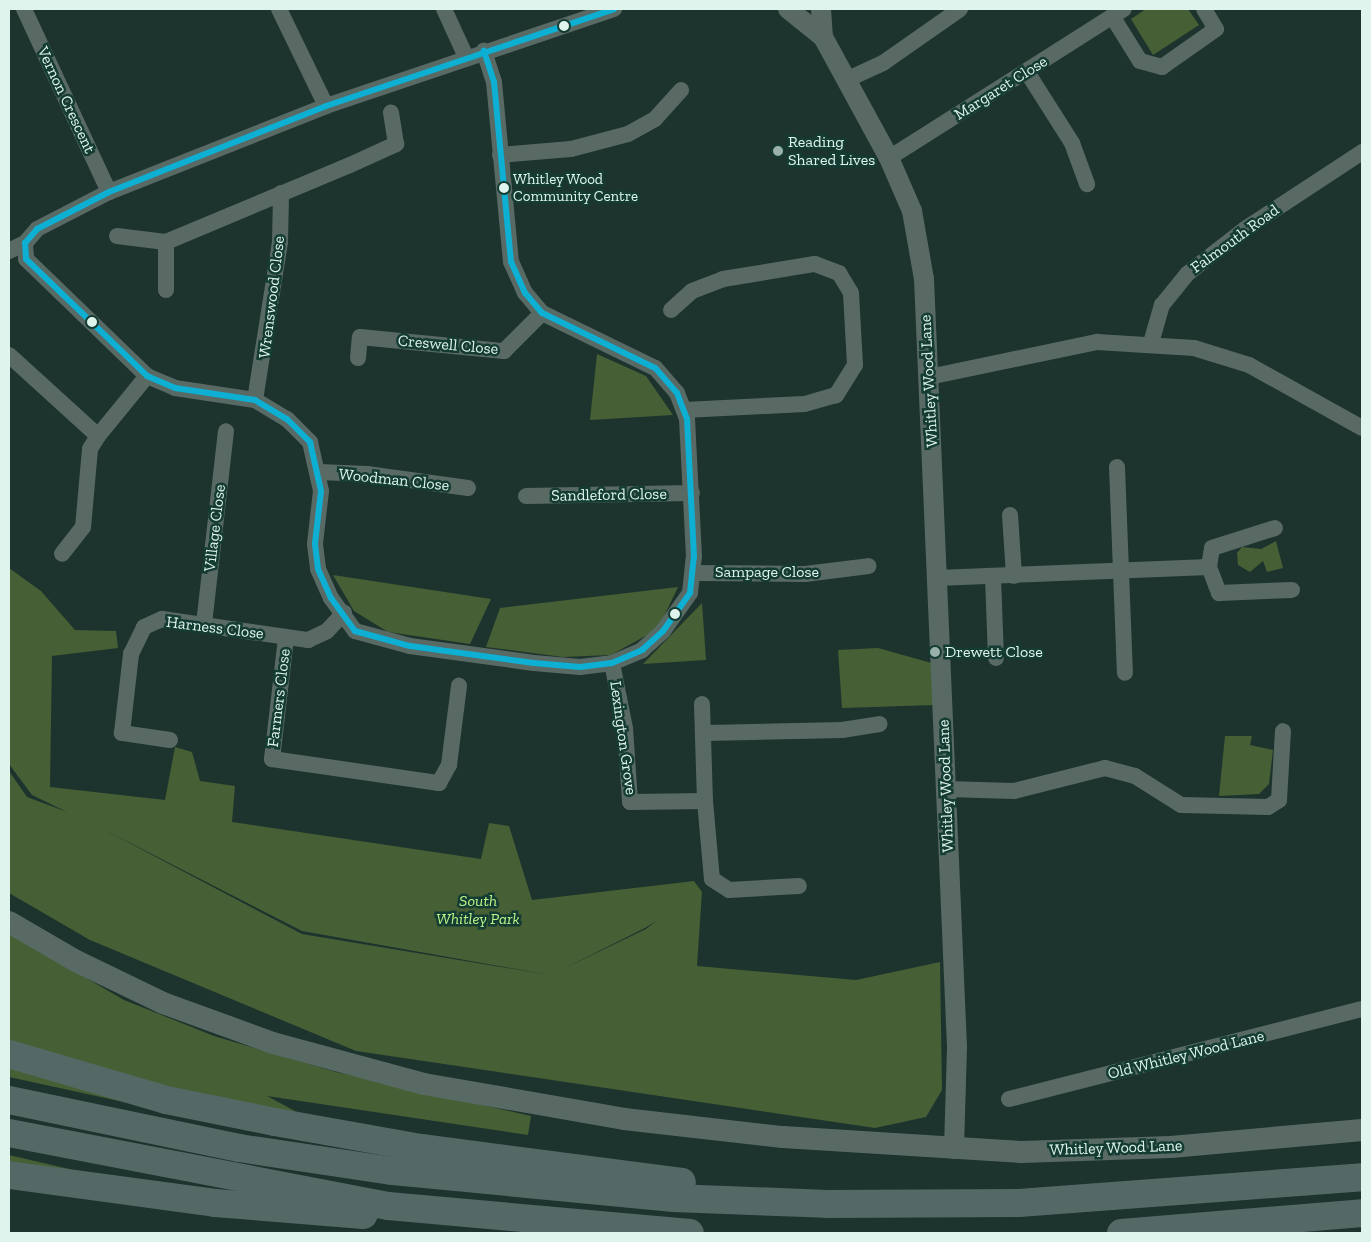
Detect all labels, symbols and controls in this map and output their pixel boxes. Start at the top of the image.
unlabelled marker [559,21,569,31]
street label: Vernon Crescent [33,44,99,156]
street label: Margaret Close [951,52,1051,124]
place label: Reading Shared Lives [788,132,875,170]
marker: Reading Shared Lives [772,145,784,157]
place label: Whitley Wood Community Centre [513,170,638,205]
marker: Whitley Wood Community Centre [499,183,509,193]
street label: Falmouth Road [1187,200,1283,278]
street label: Wrenswood Close [255,235,289,359]
street label: Whitley Wood Lane [916,314,942,448]
unlabelled marker [87,317,97,327]
street label: Creswell Close [397,331,499,359]
street label: Woodman Close [338,465,450,495]
street label: Village Close [200,483,230,573]
street label: Sandleford Close [551,484,667,506]
street label: Sampage Close [715,562,819,582]
unlabelled marker [670,609,680,619]
street label: Harness Close [165,612,265,644]
place label: Drewett Close [945,642,1043,662]
marker: Drewett Close [929,646,941,658]
street label: Farmers Close [263,648,295,748]
street label: Lexington Grove [606,680,640,796]
street label: Whitley Wood Lane [934,719,958,853]
park label: South Whitley Park [436,891,520,929]
street label: Old Whitley Wood Lane [1105,1026,1267,1084]
street label: Whitley Wood Lane [1049,1136,1183,1160]

